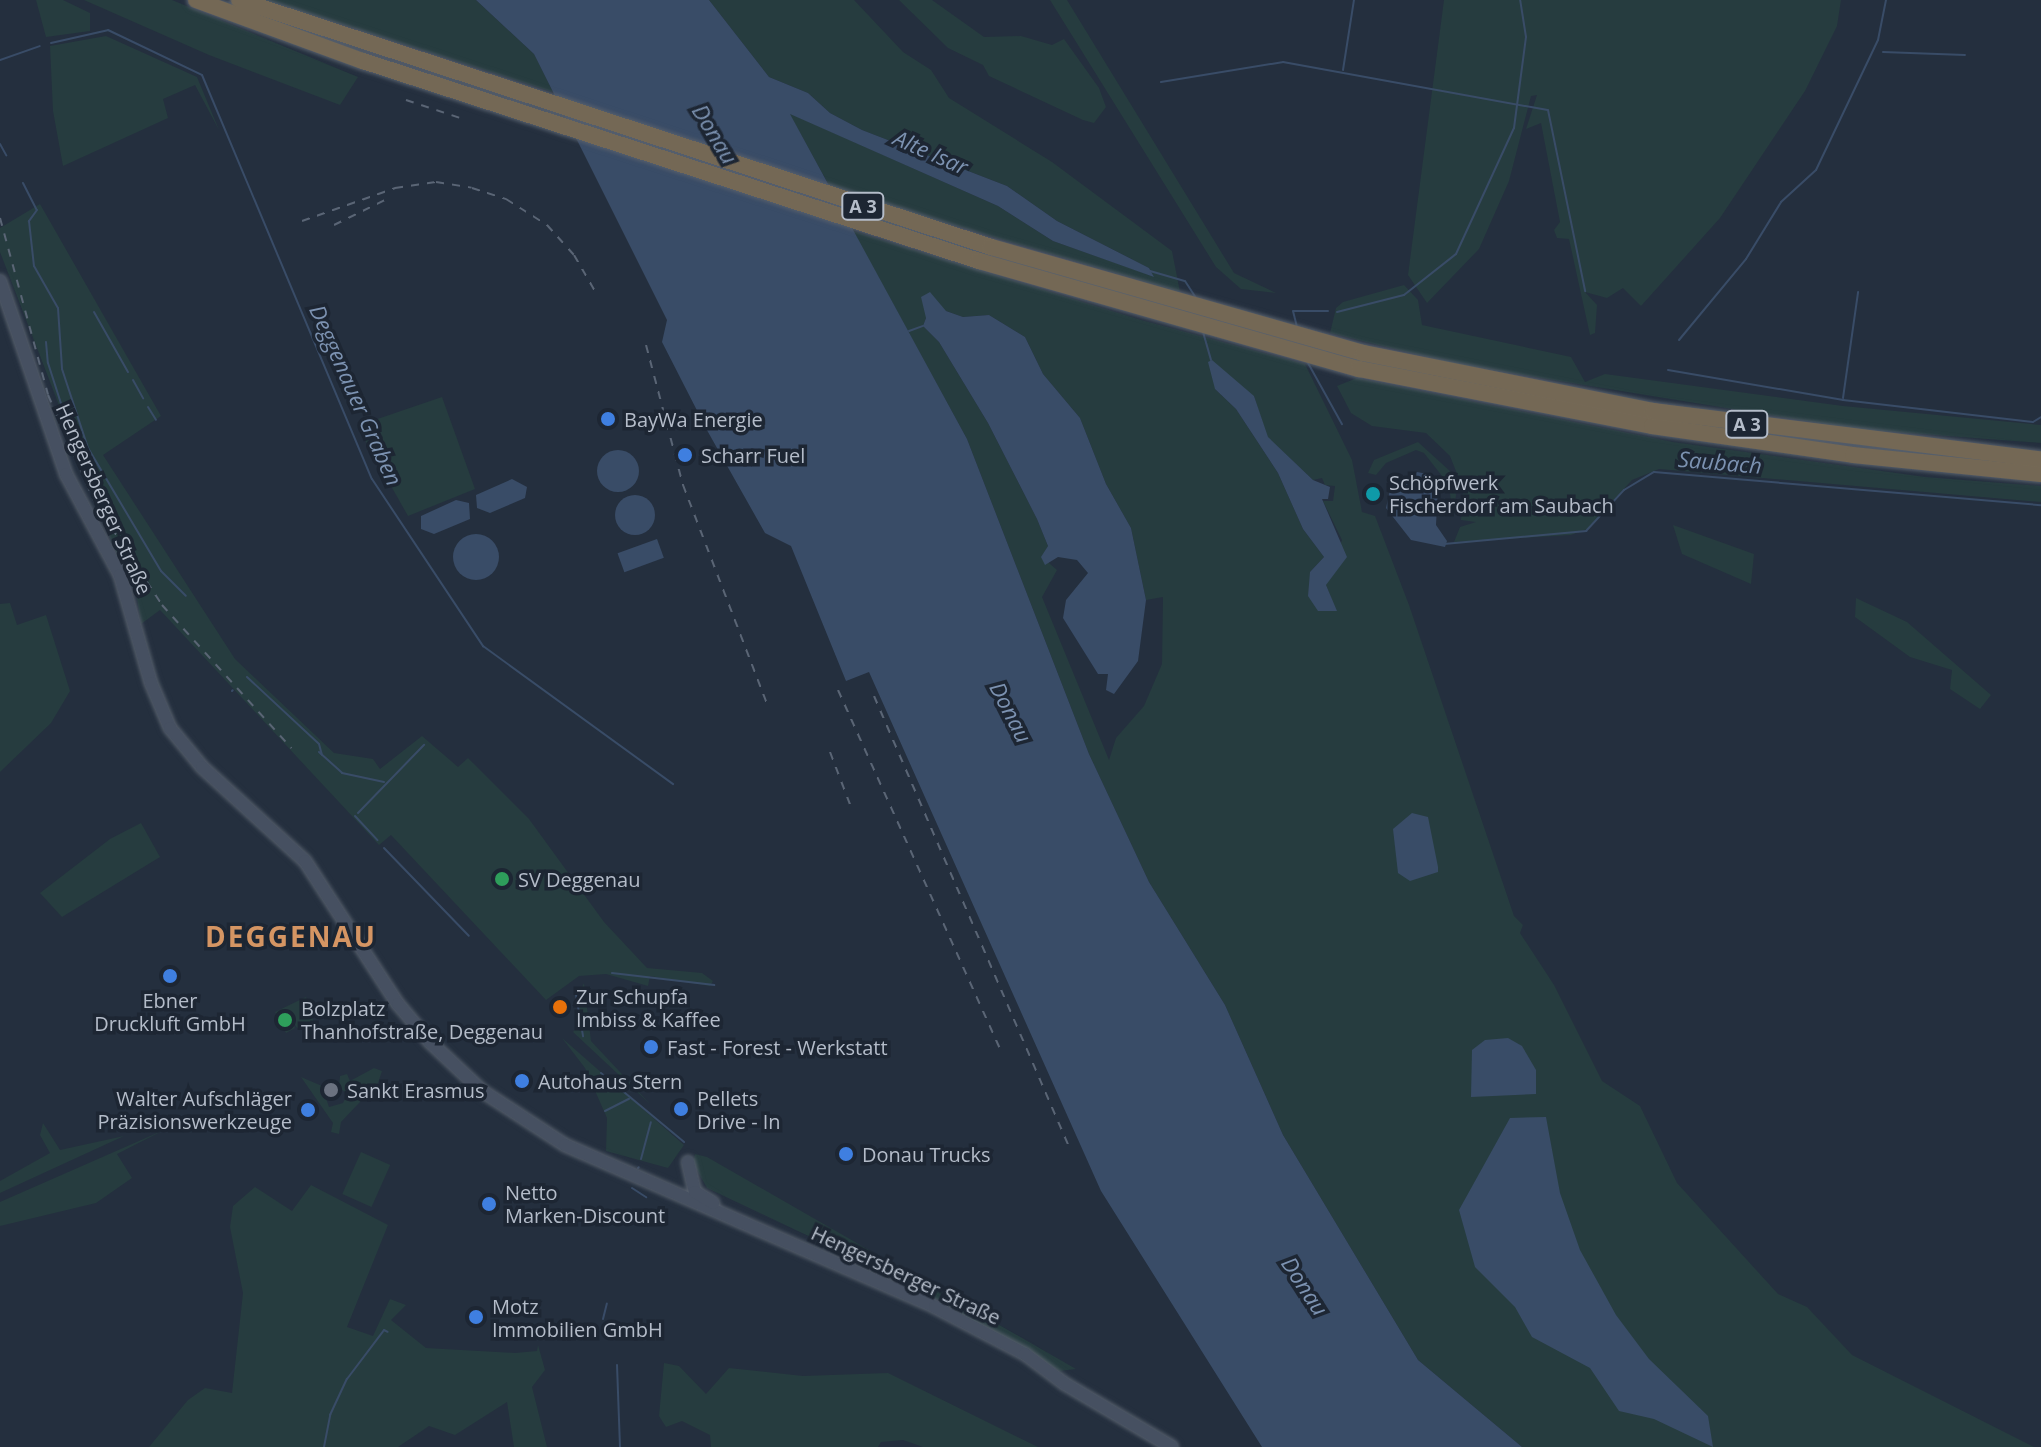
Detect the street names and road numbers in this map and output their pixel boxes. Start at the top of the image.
road number: A 3 [841,192,885,220]
street label: Hengersberger Straße [51,400,157,598]
road number: A 3 [1725,410,1769,438]
street label: Hengersberger Straße [807,1221,1005,1329]

